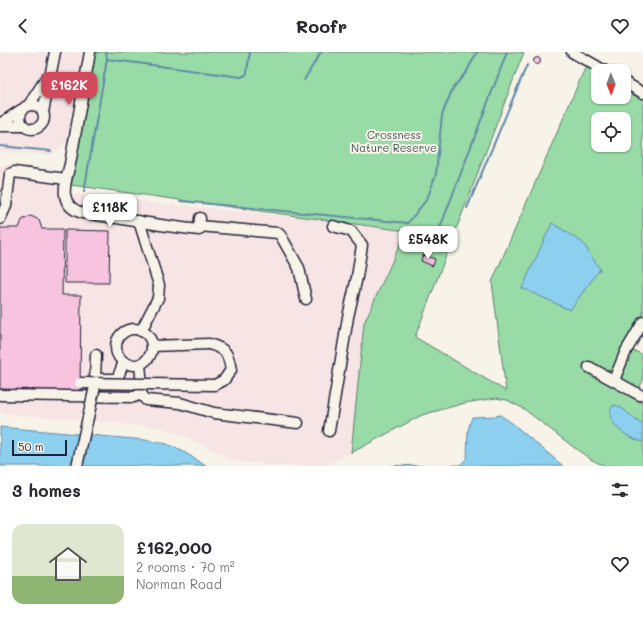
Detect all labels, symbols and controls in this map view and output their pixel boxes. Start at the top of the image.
text: Roofr [296,14,347,38]
icon: back [12,15,34,37]
icon: heart [609,15,631,37]
north arrow [591,64,631,104]
map controls [591,64,631,152]
pin: £162K [41,72,97,106]
text: £162K [50,76,88,93]
button: locate [591,112,631,152]
park label: Crossness Nature Reserve [351,127,437,155]
pin: £118K [82,194,138,228]
text: £118K [92,198,128,215]
pin: £548K [400,226,456,260]
text: £548K [408,230,448,247]
scale bar [12,438,67,457]
text: 50 m [18,439,44,454]
text: 3 homes [12,479,81,501]
icon: filters [609,479,631,501]
text: £162,000 [136,536,212,558]
icon: home [44,540,92,588]
icon: heart [609,553,631,575]
text: 2 rooms · 70 m² [136,558,235,575]
text: Norman Road [136,575,222,592]

